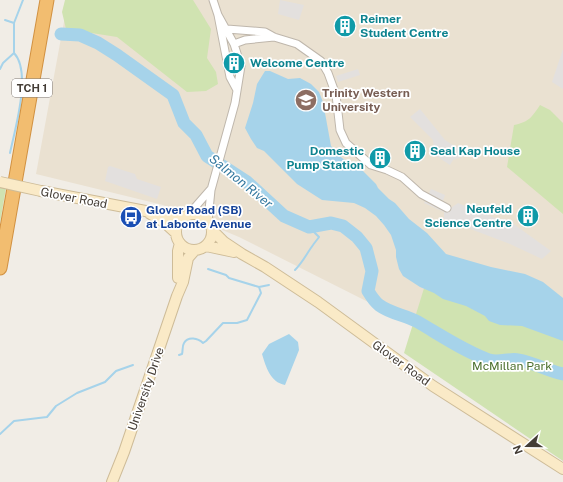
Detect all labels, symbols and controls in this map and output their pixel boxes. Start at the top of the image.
place label: Reimer Student Centre [360,12,448,40]
building icon: Reimer Student Centre [332,13,358,39]
building icon: Welcome Centre [221,50,247,76]
place label: Welcome Centre [250,56,345,70]
road number: TCH 1 [12,79,52,97]
place label: Trinity Western University [322,86,410,114]
school or university icon: Trinity Western University [293,87,319,113]
building icon: Seal Kap House [402,138,428,164]
place label: Domestic Pump Station [286,144,364,172]
place label: Seal Kap House [430,144,520,158]
building icon: Domestic Pump Station [367,145,393,171]
water label: Salmon River [206,151,276,211]
street label: Glover Road [40,185,108,211]
place label: Neufeld Science Centre [425,202,512,230]
place label: Glover Road (SB) at Labonte Avenue [146,203,252,231]
building icon: Neufeld Science Centre [515,203,541,229]
bus stop icon: Glover Road (SB) at Labonte Avenue [118,204,144,230]
street label: Glover Road [370,337,432,389]
street label: University Drive [125,345,167,433]
park label: McMillan Park [472,359,552,373]
north arrow [507,426,547,466]
text: N [511,443,525,456]

